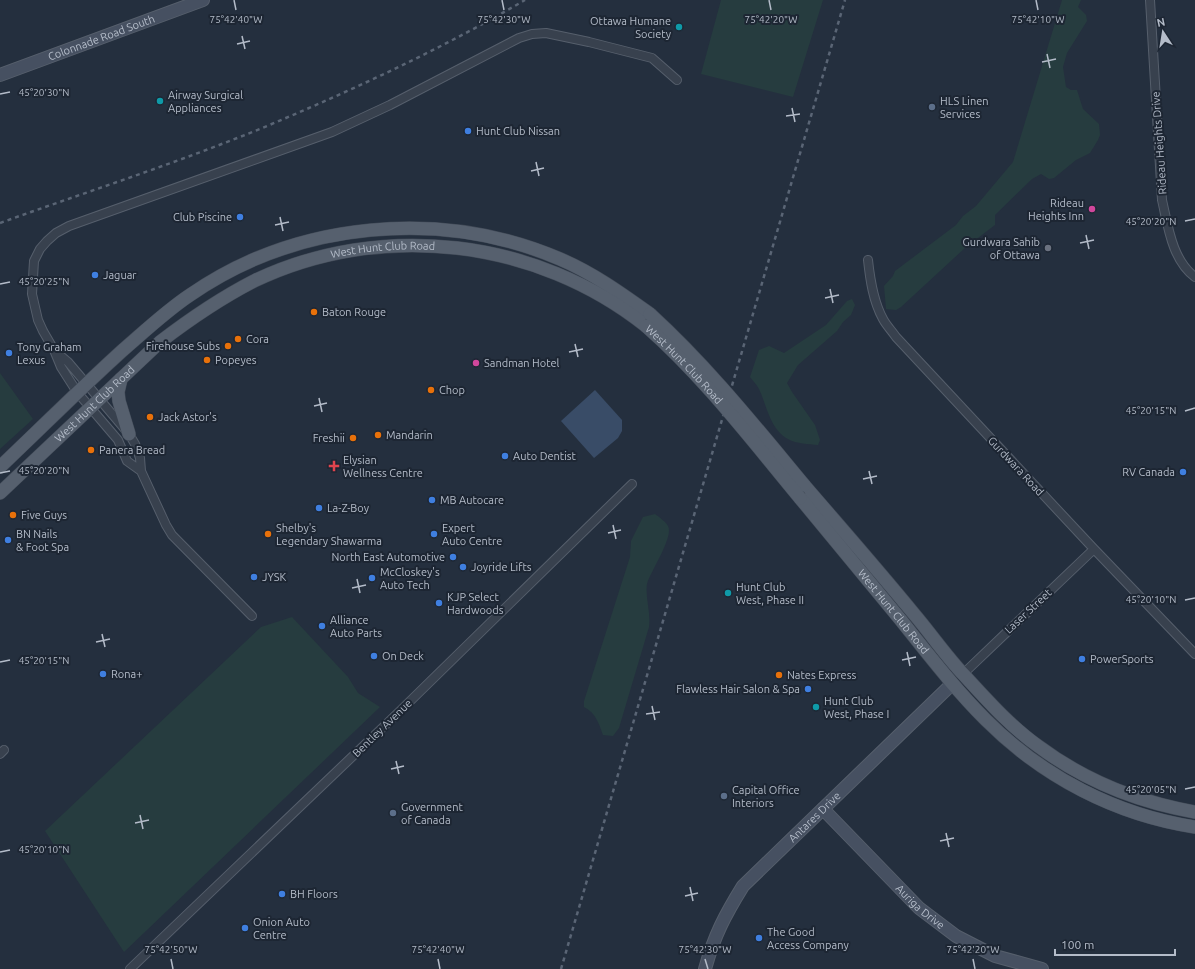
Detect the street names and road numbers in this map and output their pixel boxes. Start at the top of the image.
street label: Colonnade Road South [46,12,156,63]
street label: Rideau Heights Drive [1149,91,1169,195]
street label: West Hunt Club Road [329,239,435,260]
street label: West Hunt Club Road [643,322,725,406]
street label: West Hunt Club Road [52,363,137,444]
street label: Gurdwara Road [986,434,1046,498]
street label: West Hunt Club Road [856,567,931,656]
street label: Laser Street [1002,586,1054,636]
street label: Bentley Avenue [350,697,414,759]
street label: Antares Drive [786,789,843,845]
street label: Auriga Drive [894,882,947,931]

